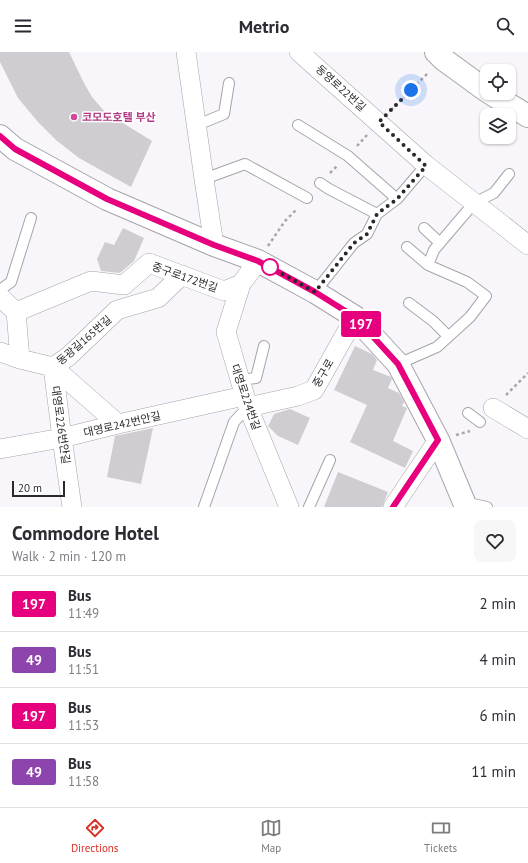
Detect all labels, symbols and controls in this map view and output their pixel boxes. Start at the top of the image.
icon: menu [12,15,34,37]
text: Metrio [239,15,289,38]
icon: search [494,15,516,37]
street label: 동영로22번길 [313,62,369,114]
map controls [480,64,516,144]
button: locate [480,64,516,100]
your location [401,80,421,100]
button: layers [480,108,516,144]
place label: 코모도호텔 부산 [82,110,156,124]
marker: 코모도호텔 부산 [69,112,79,122]
unlabelled marker [261,258,279,276]
street label: 중구로172번길 [150,259,220,295]
line badge: 197 [338,311,384,337]
street label: 동광길165번길 [54,312,114,368]
text: 197 [349,315,373,333]
street label: 중구로 [309,356,337,390]
street label: 대영로224번길 [228,362,264,432]
street label: 대영로226번안길 [49,385,73,465]
street label: 대영로242번안길 [82,408,162,440]
scale bar [12,479,65,498]
text: 20 m [18,481,42,495]
button: heart [474,520,516,562]
text: Commodore Hotel [12,521,159,545]
text: Walk · 2 min · 120 m [12,548,126,565]
text: Bus [68,586,91,605]
text: 2 min [479,594,516,613]
text: 197 [22,595,46,613]
text: 11:49 [68,605,99,622]
text: Bus [68,642,91,661]
text: 4 min [479,650,516,669]
text: 49 [26,651,42,669]
text: 11:51 [68,661,99,678]
text: Bus [68,698,91,717]
text: 6 min [479,706,516,725]
text: 197 [22,707,46,725]
text: 11:53 [68,717,99,734]
text: Bus [68,754,91,773]
text: 11 min [471,762,516,781]
text: 49 [26,763,42,781]
text: 11:58 [68,773,99,790]
tab: Directions [71,817,118,855]
tab: Map [260,817,282,855]
tab: Tickets [424,817,457,855]

